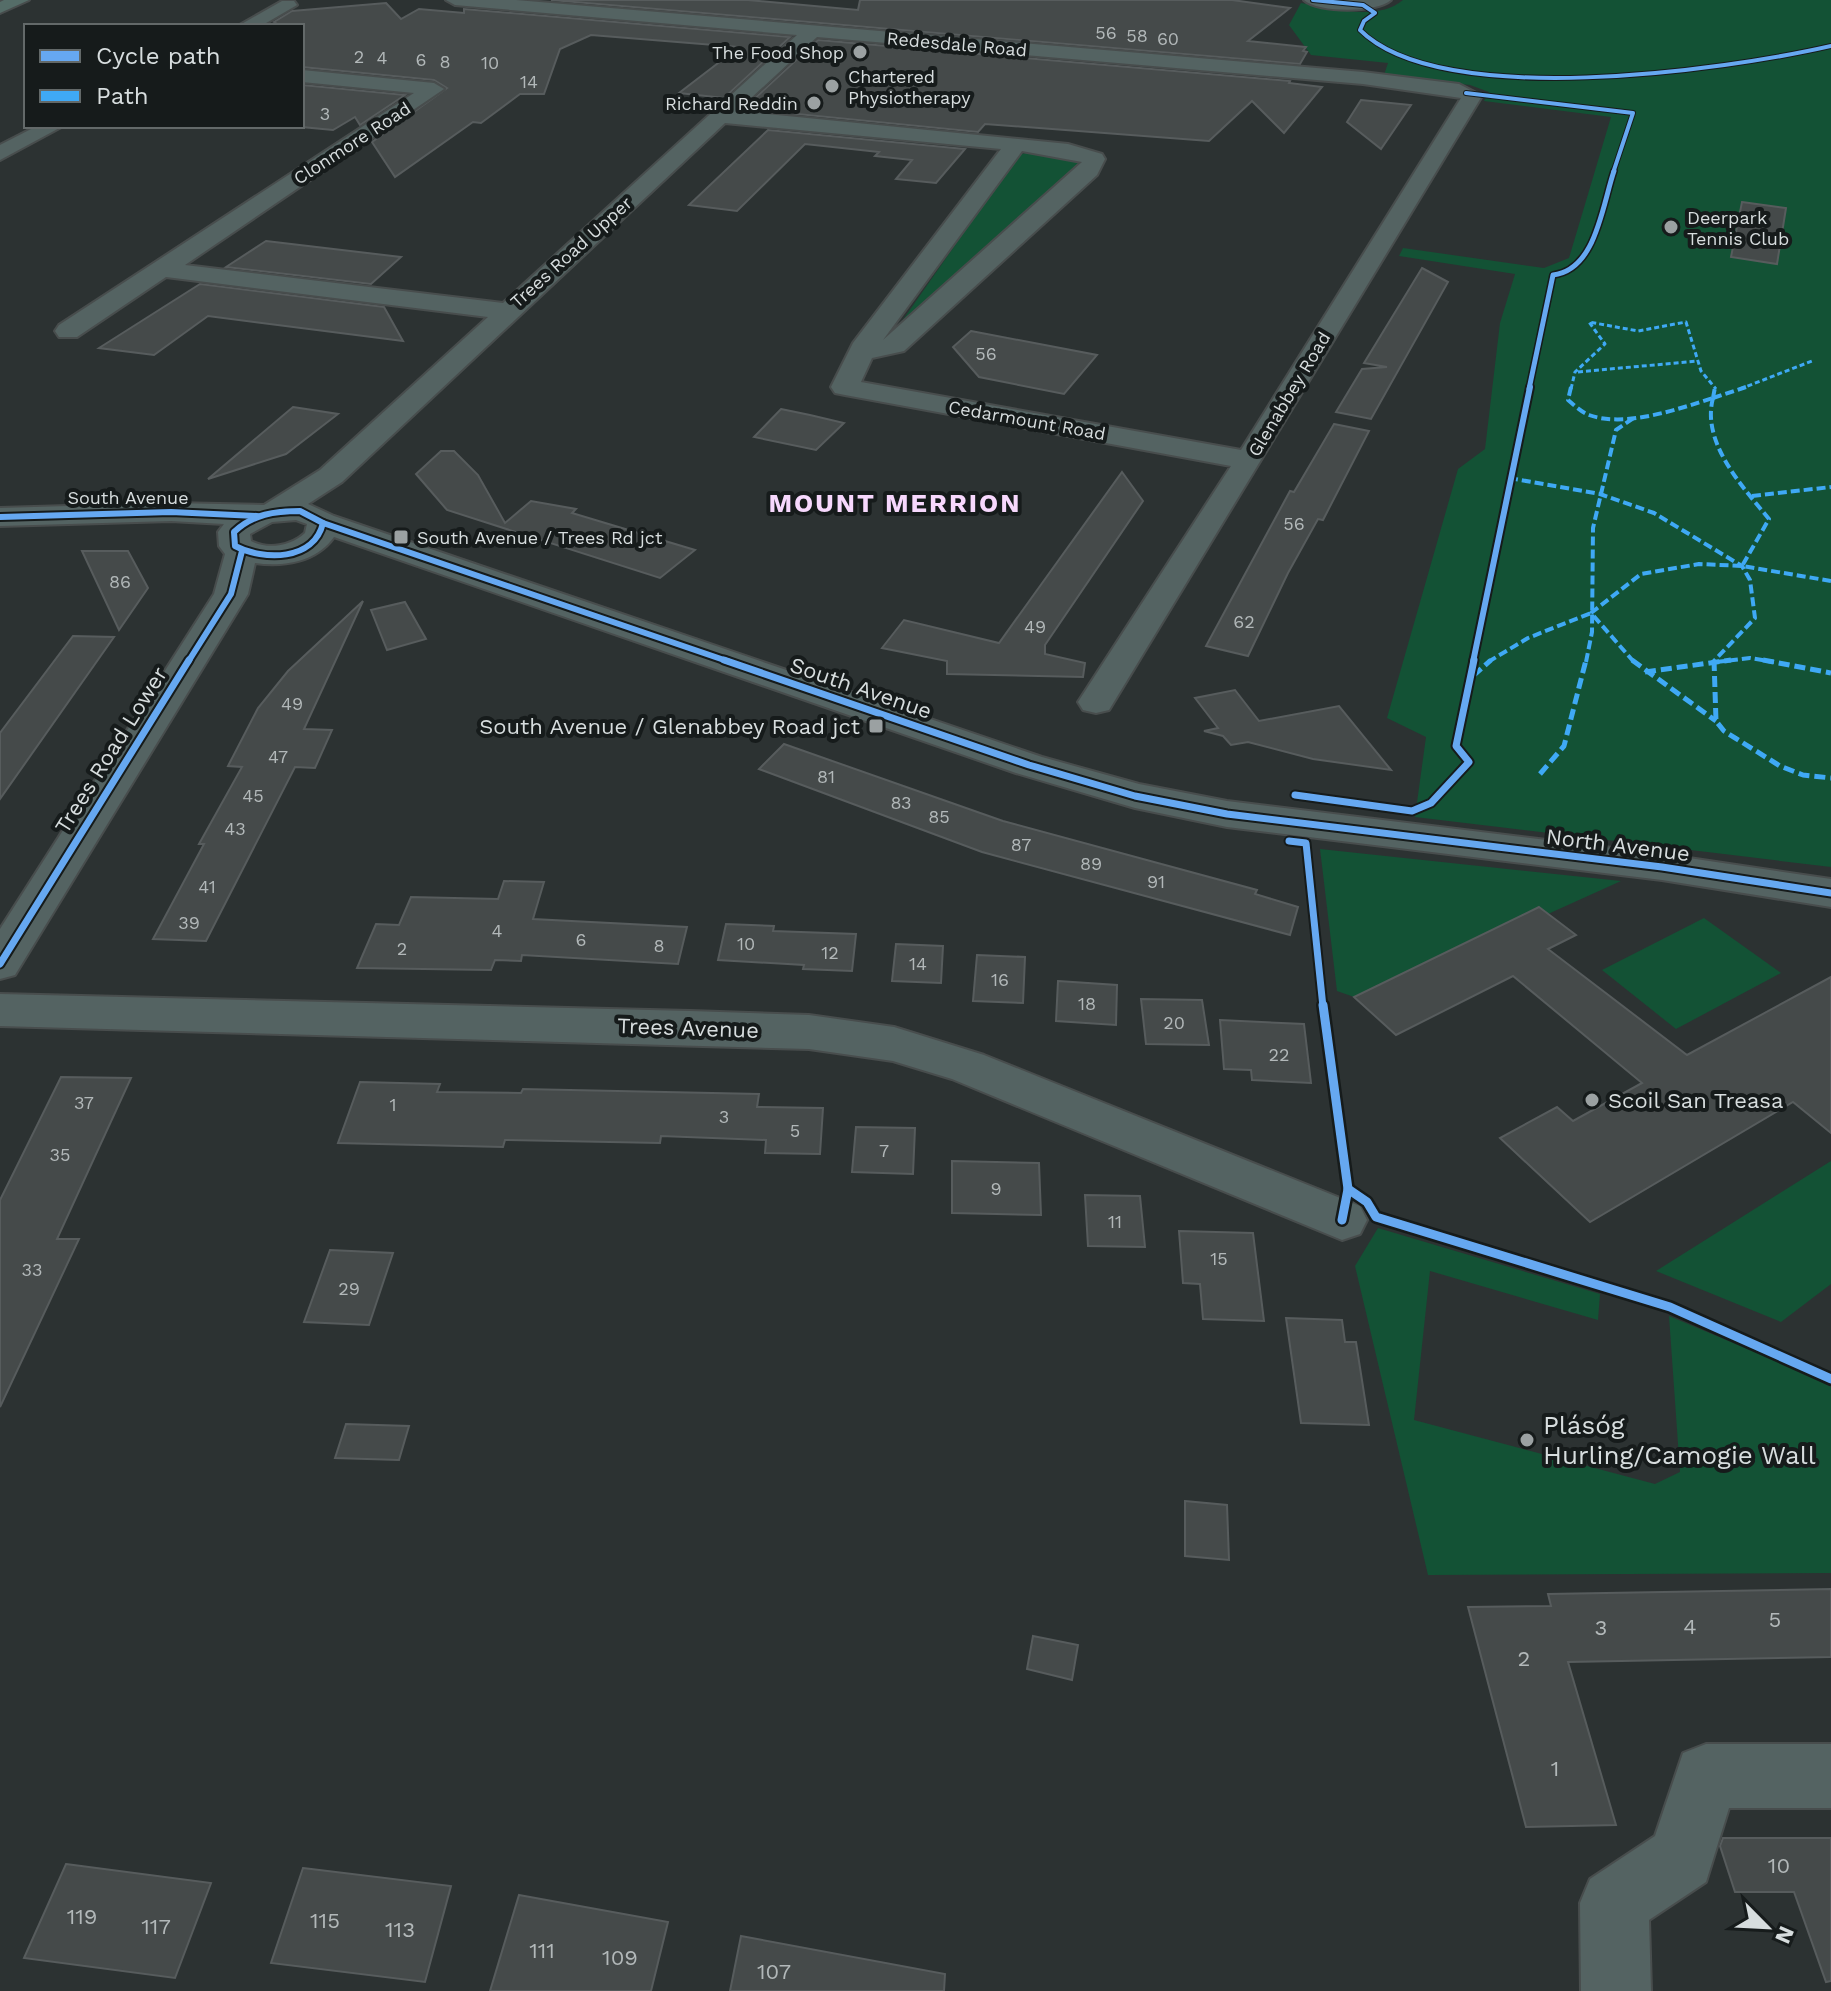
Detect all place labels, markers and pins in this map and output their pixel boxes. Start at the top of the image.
place label: The Food Shop [712,42,844,63]
marker: The Food Shop [851,43,869,61]
place label: Chartered Physiotherapy [848,66,971,108]
marker: Chartered Physiotherapy [823,77,841,95]
place label: Richard Reddin [665,93,798,114]
marker: Richard Reddin [805,94,823,112]
place label: Deerpark Tennis Club [1687,207,1789,249]
marker: Deerpark Tennis Club [1662,218,1680,236]
place label: South Avenue / Trees Rd jct [417,527,663,548]
marker: South Avenue / Trees Rd jct [392,528,410,546]
place label: South Avenue / Glenabbey Road jct [479,714,860,739]
marker: South Avenue / Glenabbey Road jct [867,717,885,735]
place label: Scoil San Treasa [1608,1088,1783,1113]
marker: Scoil San Treasa [1583,1091,1601,1109]
place label: Plásóg Hurling/Camogie Wall [1543,1410,1816,1470]
marker: Plásóg Hurling/Camogie Wall [1518,1431,1536,1449]

